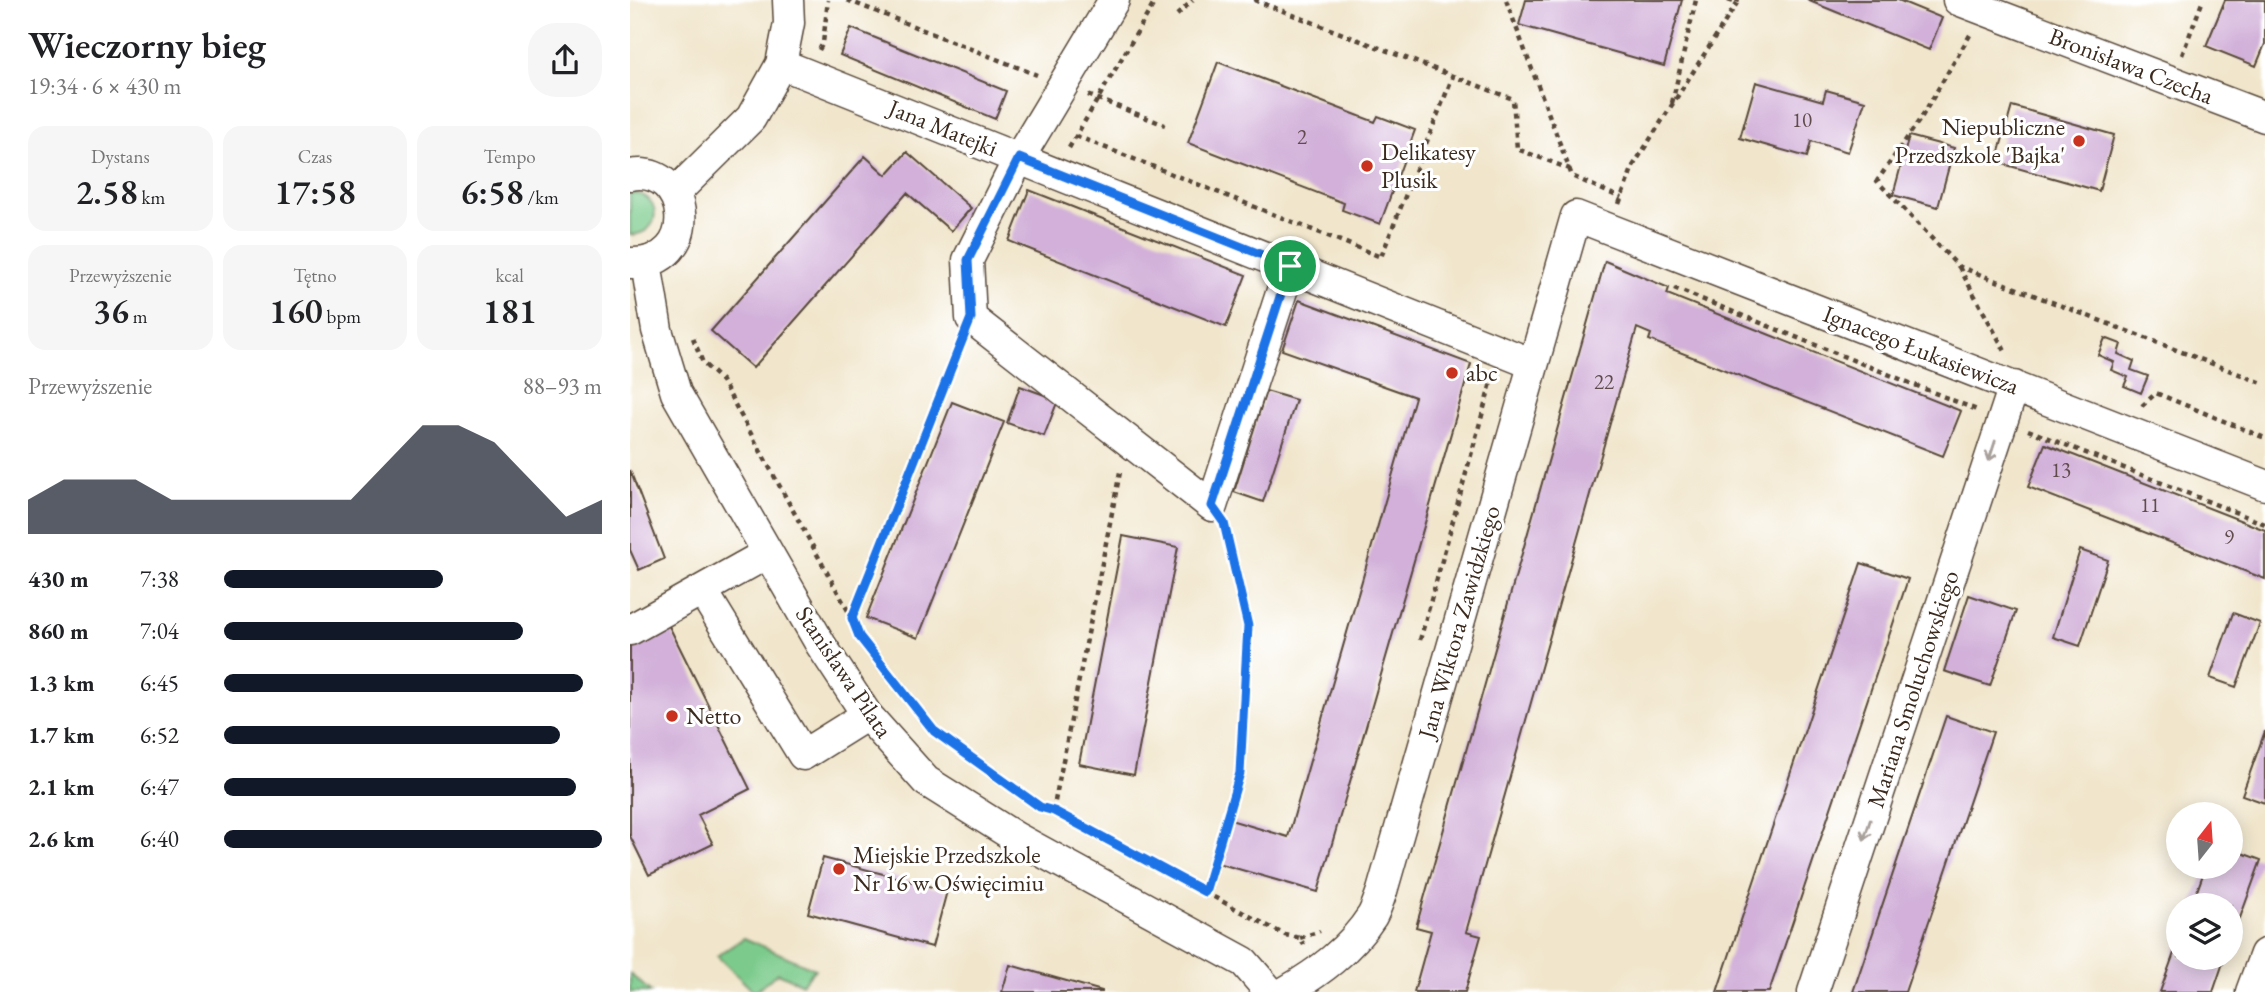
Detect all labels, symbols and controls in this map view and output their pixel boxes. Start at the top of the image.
text: Wieczorny bieg [28,20,266,69]
street label: Bronisława Czecha [2045,20,2218,111]
button: share [528,23,602,97]
text: 19:34 · 6 × 430 m [28,71,181,101]
street label: Jana Matejki [882,91,1002,163]
house number: 10 [1792,106,1812,133]
place label: Niepubliczne Przedszkole 'Bajka' [1895,111,2065,170]
house number: 2 [1297,123,1307,150]
marker: Niepubliczne Przedszkole 'Bajka' [2071,133,2087,149]
place label: Delikatesy Plusik [1381,136,1476,195]
text: Dystans [91,144,150,169]
text: Czas [298,144,332,169]
text: Tempo [484,144,536,169]
marker: Delikatesy Plusik [1359,158,1375,174]
text: 2.58 [75,169,138,214]
text: 17:58 [274,169,356,214]
text: 6:58 [460,169,524,214]
text: km [138,185,165,210]
text: /km [524,185,559,210]
pin [1260,236,1320,296]
icon: arrive [1271,247,1309,285]
text: Przewyższenie [69,263,172,288]
text: Tętno [293,263,337,288]
text: kcal [495,263,524,288]
text: 36 [93,288,129,333]
text: 160 [269,288,323,333]
text: 181 [483,288,537,333]
street label: Ignacego Łukasiewicza [1819,298,2024,401]
text: m [129,304,148,329]
text: bpm [323,304,361,329]
place label: abc [1466,357,1498,388]
marker: abc [1444,365,1460,381]
house number: 22 [1594,368,1614,395]
text: Przewyższenie [28,371,152,401]
text: 88–93 m [523,371,602,401]
one-way arrow [1985,440,1998,462]
house number: 13 [2051,456,2071,483]
house number: 11 [2140,491,2160,518]
street label: Jana Wiktora Zawidzkiego [1410,502,1507,744]
house number: 9 [2224,523,2234,550]
text: 430 m [28,564,89,594]
text: 7:38 [140,564,179,594]
street label: Mariana Smoluchowskiego [1860,566,1966,811]
street label: Stanisława Pilata [789,600,900,744]
text: 860 m [28,616,89,646]
text: 7:04 [140,616,179,646]
text: 1.3 km [28,668,95,698]
text: 6:45 [140,668,179,698]
place label: Netto [686,700,741,731]
marker: Netto [664,708,680,724]
text: 1.7 km [28,720,95,750]
text: 6:52 [140,720,179,750]
text: 2.1 km [28,772,95,802]
text: 6:47 [140,772,179,802]
north arrow [2166,802,2244,878]
map controls [2166,802,2243,970]
one-way arrow [1860,818,1872,840]
text: 2.6 km [28,824,95,854]
text: 6:40 [140,824,179,854]
place label: Miejskie Przedszkole Nr 16 w Oświęcimiu [853,839,1044,898]
marker: Miejskie Przedszkole Nr 16 w Oświęcimiu [831,861,847,877]
button: layers [2166,893,2243,970]

